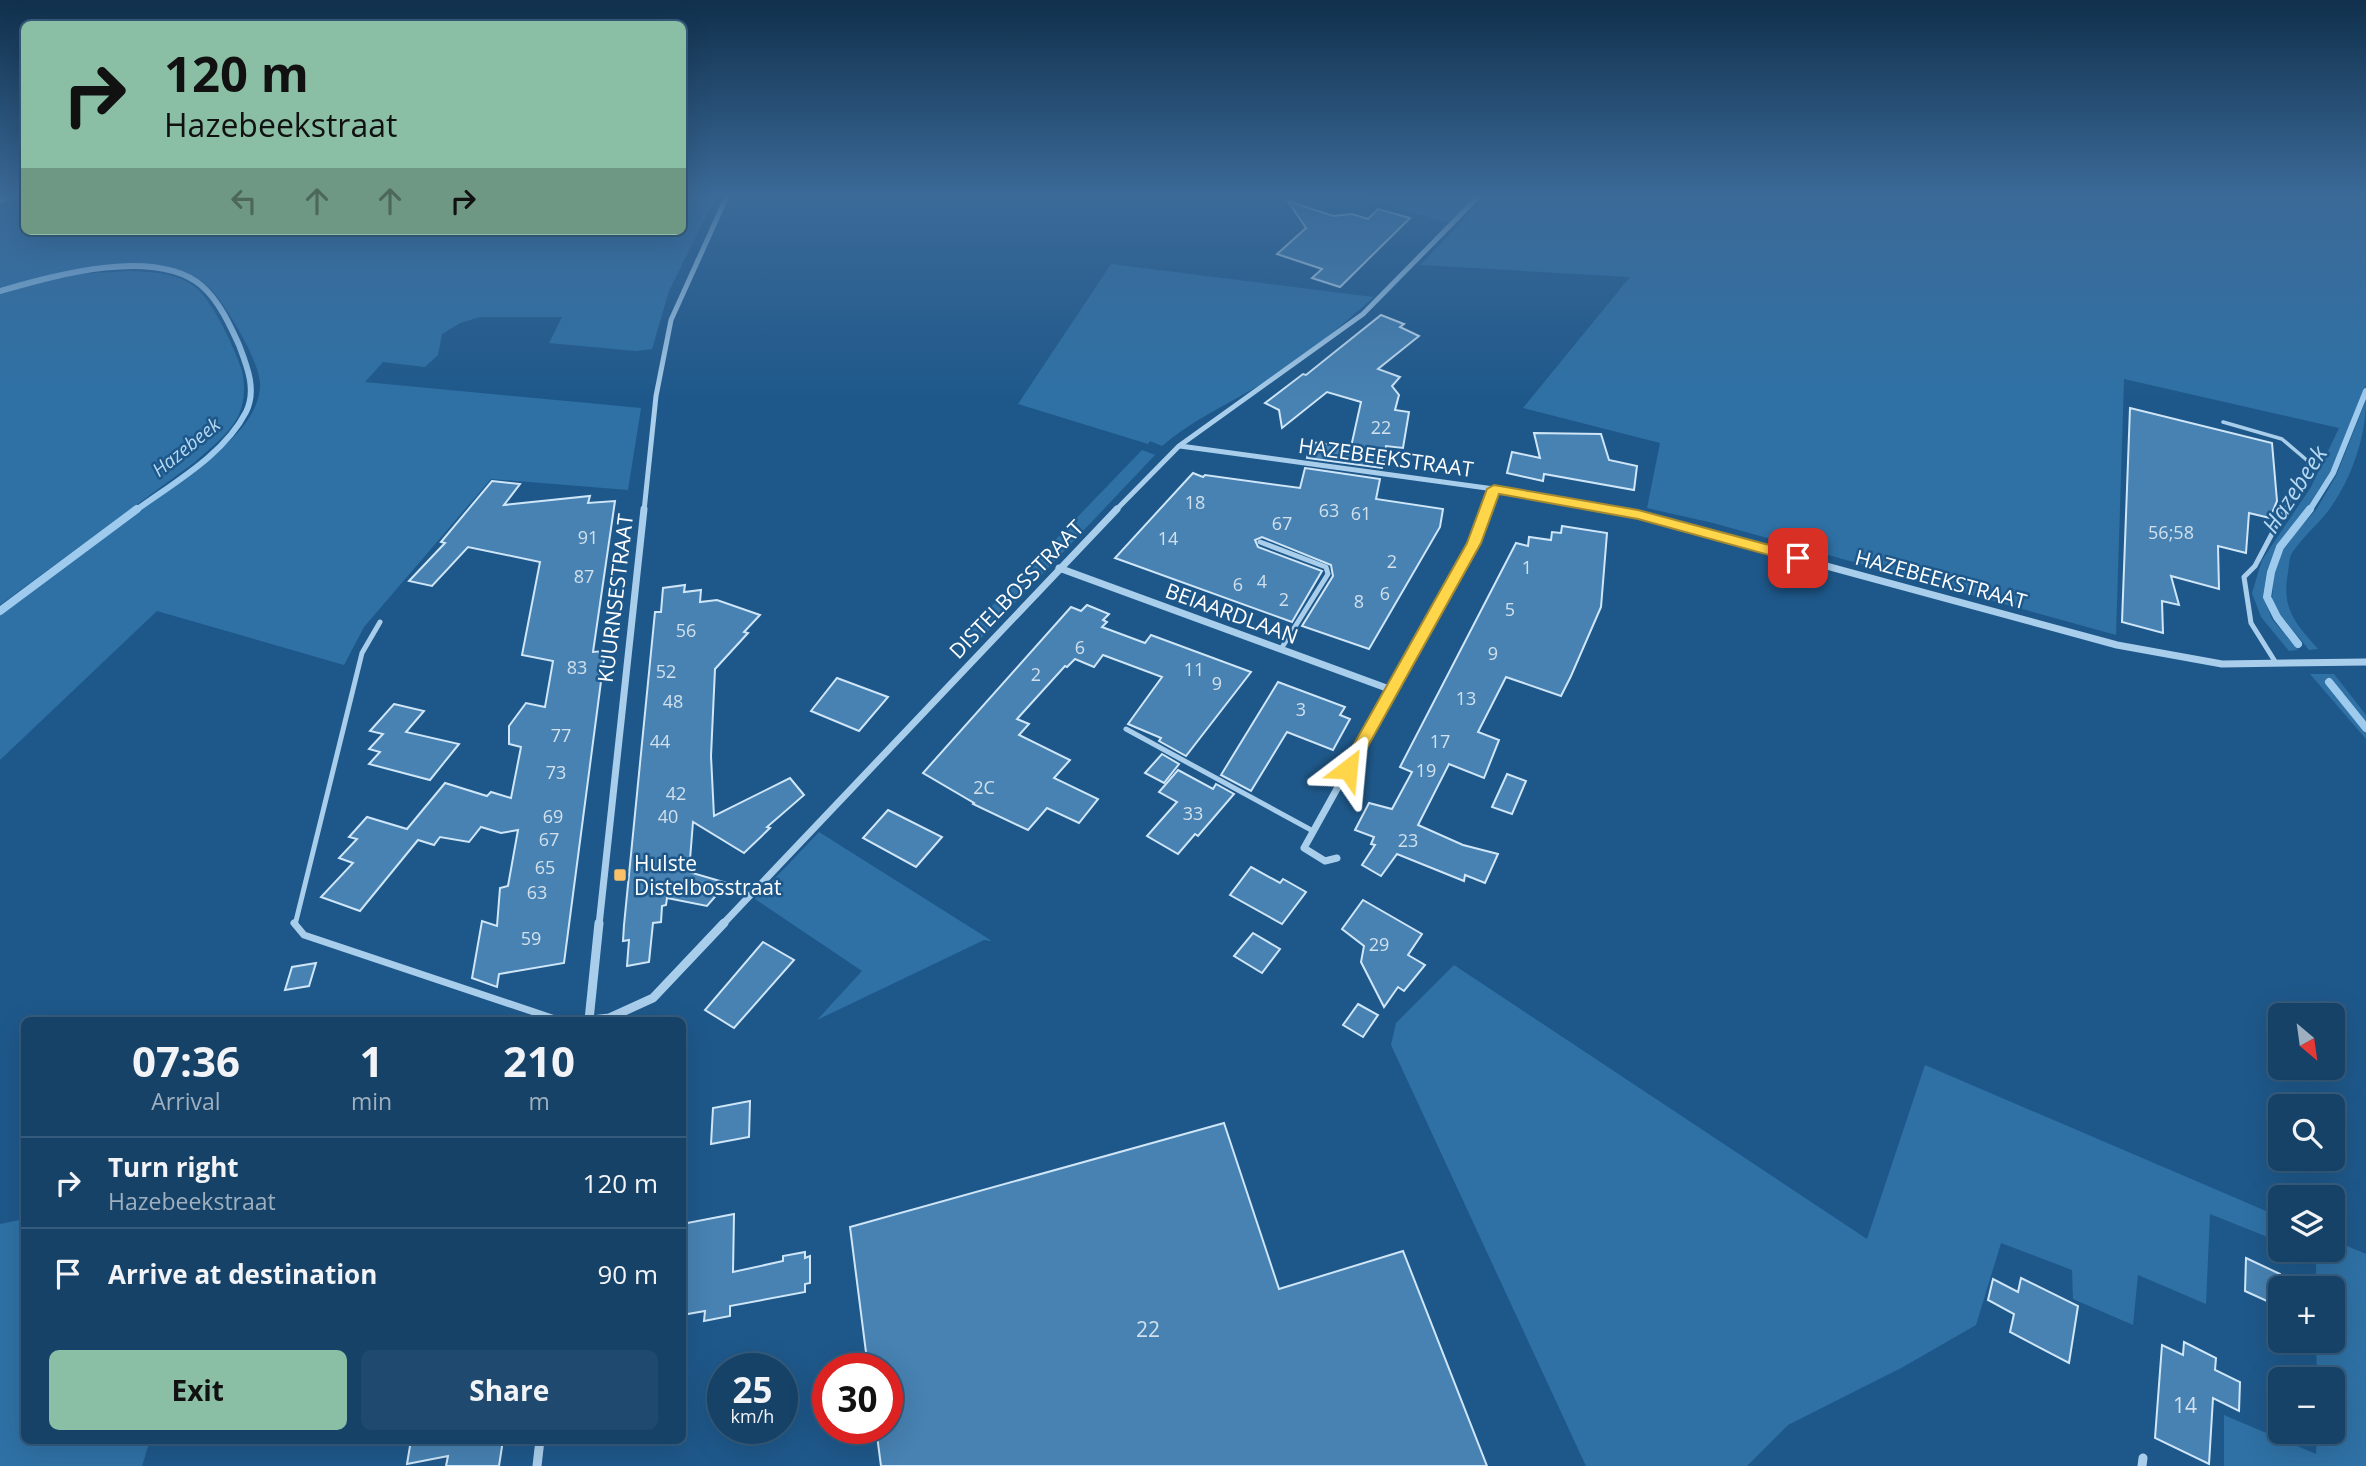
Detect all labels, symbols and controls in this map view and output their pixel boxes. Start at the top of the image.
text: 120 m [164,40,309,106]
icon: right [49,49,140,140]
text: Hazebeekstraat [164,103,397,146]
icon: left [225,182,263,220]
icon: ahead [298,182,336,220]
icon: ahead [371,182,409,220]
icon: right [444,182,482,220]
water label: Hazebeek [146,411,226,483]
house number: 22 [1371,415,1391,439]
street label: HAZEBEEKSTRAAT [1297,431,1476,483]
water label: Hazebeek [2254,439,2334,539]
house number: 18 [1185,490,1205,514]
house number: 63 [1319,498,1339,522]
house number: 61 [1351,501,1371,525]
house number: 67 [1272,511,1292,535]
street label: KUURNSESTRAAT [591,512,639,684]
street label: DISTELBOSSTRAAT [943,513,1090,664]
house number: 56;58 [2148,520,2194,544]
house number: 91 [578,525,598,549]
house number: 14 [1158,526,1178,550]
pin [1768,528,1828,588]
icon: arrive [1779,539,1817,577]
street label: HAZEBEEKSTRAAT [1852,543,2030,615]
house number: 2 [1387,549,1397,573]
house number: 1 [1522,555,1532,579]
house number: 87 [574,564,594,588]
house number: 4 [1257,569,1267,593]
house number: 6 [1233,572,1243,596]
street label: BEIAARDLAAN [1162,576,1302,650]
house number: 6 [1380,581,1390,605]
house number: 2 [1279,587,1289,611]
house number: 8 [1354,589,1364,613]
house number: 5 [1505,597,1515,621]
house number: 56 [676,618,696,642]
house number: 6 [1075,635,1085,659]
house number: 9 [1488,641,1498,665]
house number: 83 [567,655,587,679]
house number: 11 [1184,657,1204,681]
house number: 52 [656,659,676,683]
house number: 2 [1031,662,1041,686]
house number: 9 [1212,671,1222,695]
house number: 13 [1456,686,1476,710]
house number: 48 [663,689,683,713]
house number: 3 [1296,697,1306,721]
house number: 77 [551,723,571,747]
house number: 44 [650,729,670,753]
house number: 17 [1430,729,1450,753]
position arrow [1311,732,1385,806]
house number: 19 [1416,758,1436,782]
house number: 73 [546,760,566,784]
house number: 2C [973,775,995,799]
house number: 42 [666,781,686,805]
house number: 33 [1183,801,1203,825]
house number: 69 [543,804,563,828]
house number: 40 [658,804,678,828]
house number: 67 [539,827,559,851]
house number: 23 [1398,828,1418,852]
place label: Hulste Distelbosstraat [634,849,782,901]
house number: 65 [535,855,555,879]
marker: Hulste Distelbosstraat [612,867,628,883]
house number: 63 [527,880,547,904]
house number: 59 [521,926,541,950]
house number: 29 [1369,932,1389,956]
north arrow [2268,1003,2345,1080]
map controls [2268,1003,2345,1444]
text: 07:36 [132,1032,240,1089]
text: 1 [359,1032,384,1089]
text: 210 [503,1032,575,1089]
text: Arrival [151,1085,221,1117]
text: min [351,1085,392,1117]
text: m [528,1085,550,1117]
button: search [2268,1094,2345,1171]
text: Turn right [108,1149,239,1185]
icon: right [49,1164,87,1202]
text: 120 m [583,1165,658,1201]
text: Hazebeekstraat [108,1185,276,1217]
button: layers [2268,1185,2345,1262]
icon: arrive [49,1255,87,1293]
text: Arrive at destination [108,1256,377,1292]
text: 90 m [597,1256,658,1292]
button: + [2268,1276,2345,1353]
house number: 22 [1136,1315,1160,1343]
button: Exit [49,1350,347,1430]
button: Share [361,1350,658,1430]
speed limit sign: 30 [812,1353,903,1444]
text: 25 [732,1366,773,1413]
button: − [2268,1367,2345,1444]
house number: 14 [2173,1391,2197,1419]
text: km/h [731,1404,774,1428]

